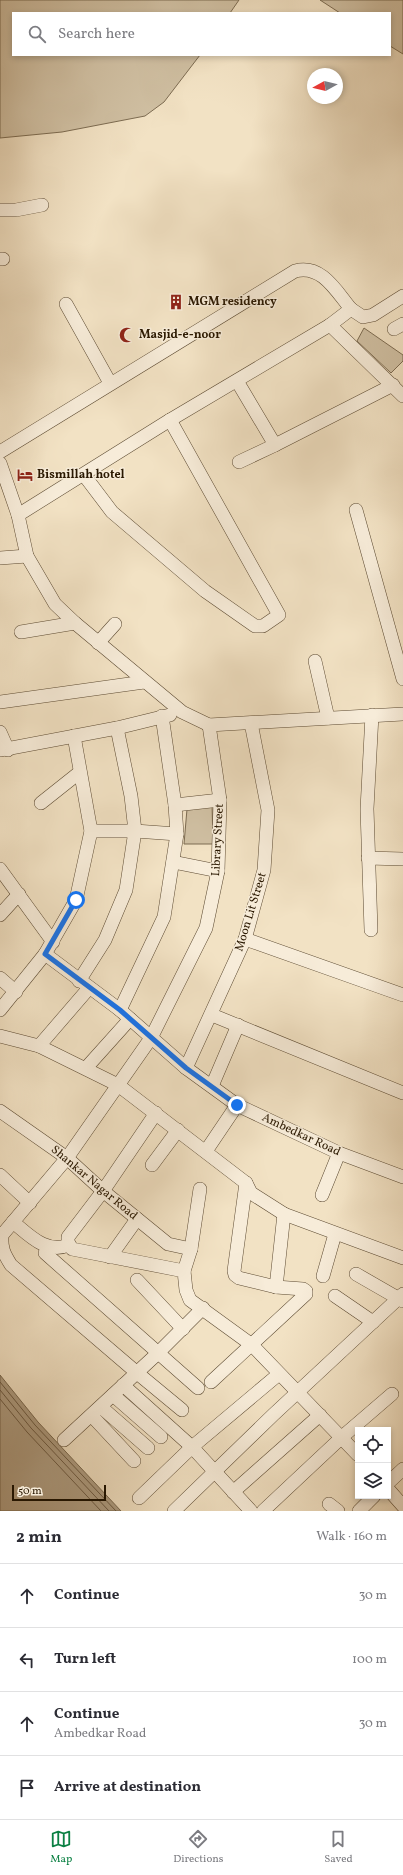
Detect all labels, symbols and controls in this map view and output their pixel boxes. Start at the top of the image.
search box [12,12,391,56]
icon: search [26,23,48,45]
text: Search here [58,24,135,45]
north arrow [307,68,343,104]
building icon: MGM residency [167,293,185,311]
place label: MGM residency [188,294,277,310]
mosque icon: Masjid-e-noor [118,326,136,344]
place label: Masjid-e-noor [139,327,221,343]
hotel icon: Bismillah hotel [16,466,34,484]
place label: Bismillah hotel [37,467,125,483]
street label: Library Street [208,803,228,877]
street label: Moon Lit Street [231,871,271,953]
route start [67,891,85,909]
route end [228,1096,246,1114]
street label: Ambedkar Road [259,1110,343,1160]
street label: Shankar Nagar Road [47,1142,141,1224]
map controls [355,1427,391,1499]
button: locate [355,1427,391,1463]
button: layers [355,1463,391,1499]
scale bar [12,1483,106,1502]
text: 50 m [18,1484,42,1499]
text: 2 min [16,1526,62,1549]
text: Walk · 160 m [316,1528,387,1546]
icon: ahead [16,1585,38,1607]
text: Continue [54,1585,119,1606]
text: 30 m [359,1587,387,1605]
icon: left [16,1649,38,1671]
text: Turn left [54,1649,116,1670]
text: 100 m [352,1651,387,1669]
text: Continue [54,1704,119,1725]
icon: ahead [16,1713,38,1735]
text: 30 m [359,1715,387,1733]
text: Ambedkar Road [54,1725,146,1743]
icon: arrive [16,1777,38,1799]
text: Arrive at destination [54,1777,201,1798]
tab: Map [50,1828,72,1867]
tab: Directions [173,1828,224,1867]
tab: Saved [324,1828,353,1867]

